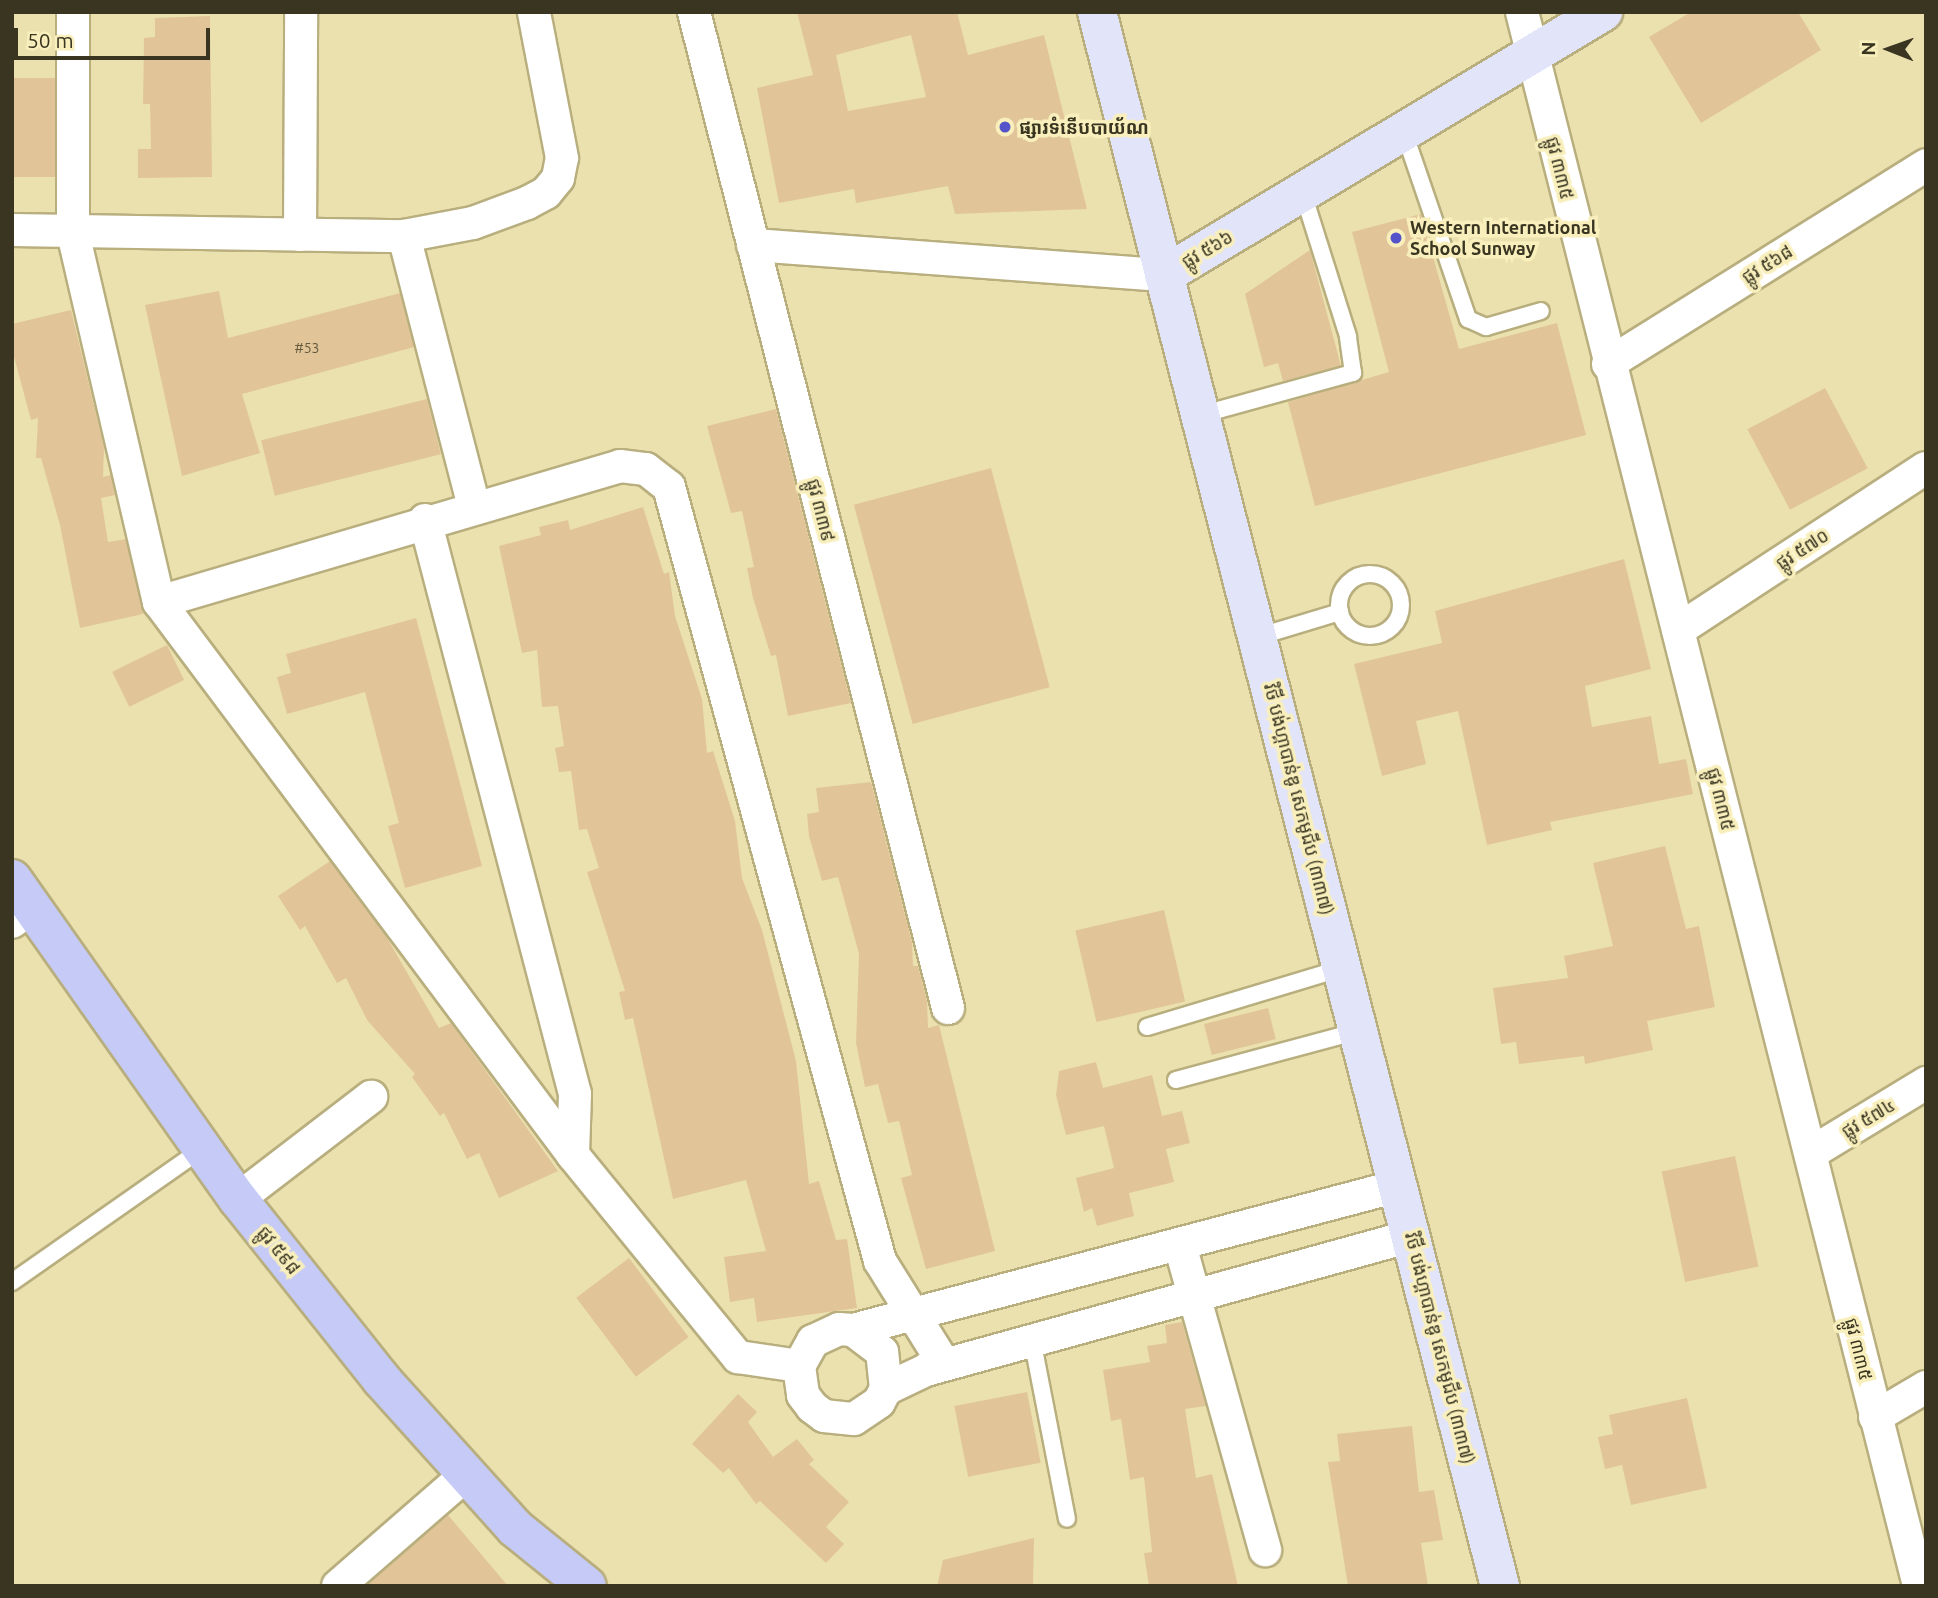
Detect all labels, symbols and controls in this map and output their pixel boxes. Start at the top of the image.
scale bar [18,14,214,58]
north arrow [1854,14,1924,84]
text: 50 m [27,28,74,52]
text: N [1857,41,1879,56]
place label: ផ្សារទំនើបបាយ័ណ [1019,116,1149,138]
marker: ផ្សារទំនើបបាយ័ណ [997,119,1013,135]
street label: ផ្លូវ ៣៣៥ [1542,134,1578,202]
place label: Western International School Sunway [1410,217,1596,260]
street label: ផ្លូវ ៥៦៦ [1178,225,1236,273]
marker: Western International School Sunway [1388,230,1404,246]
street label: ផ្លូវ ៥៦៨ [1738,240,1796,288]
house number: #53 [294,340,320,356]
street label: ផ្លូវ ៣៣៩ [803,476,839,544]
street label: ផ្លូវ ៥៧០ [1772,524,1832,574]
street label: វិថី បង់ហ្គាបាន់ឌូ សេកមូជីប (៣៣៧) [1260,681,1338,917]
street label: ផ្លូវ ៣៣៥ [1703,765,1739,833]
street label: ផ្លូវ ៥៧៤ [1837,1094,1899,1142]
street label: ផ្លូវ ៥៩៨ [253,1222,305,1278]
street label: វិថី បង់ហ្គាបាន់ឌូ សេកមូជីប (៣៣៧) [1401,1230,1479,1466]
street label: ផ្លូវ ៣៣៥ [1841,1315,1877,1383]

